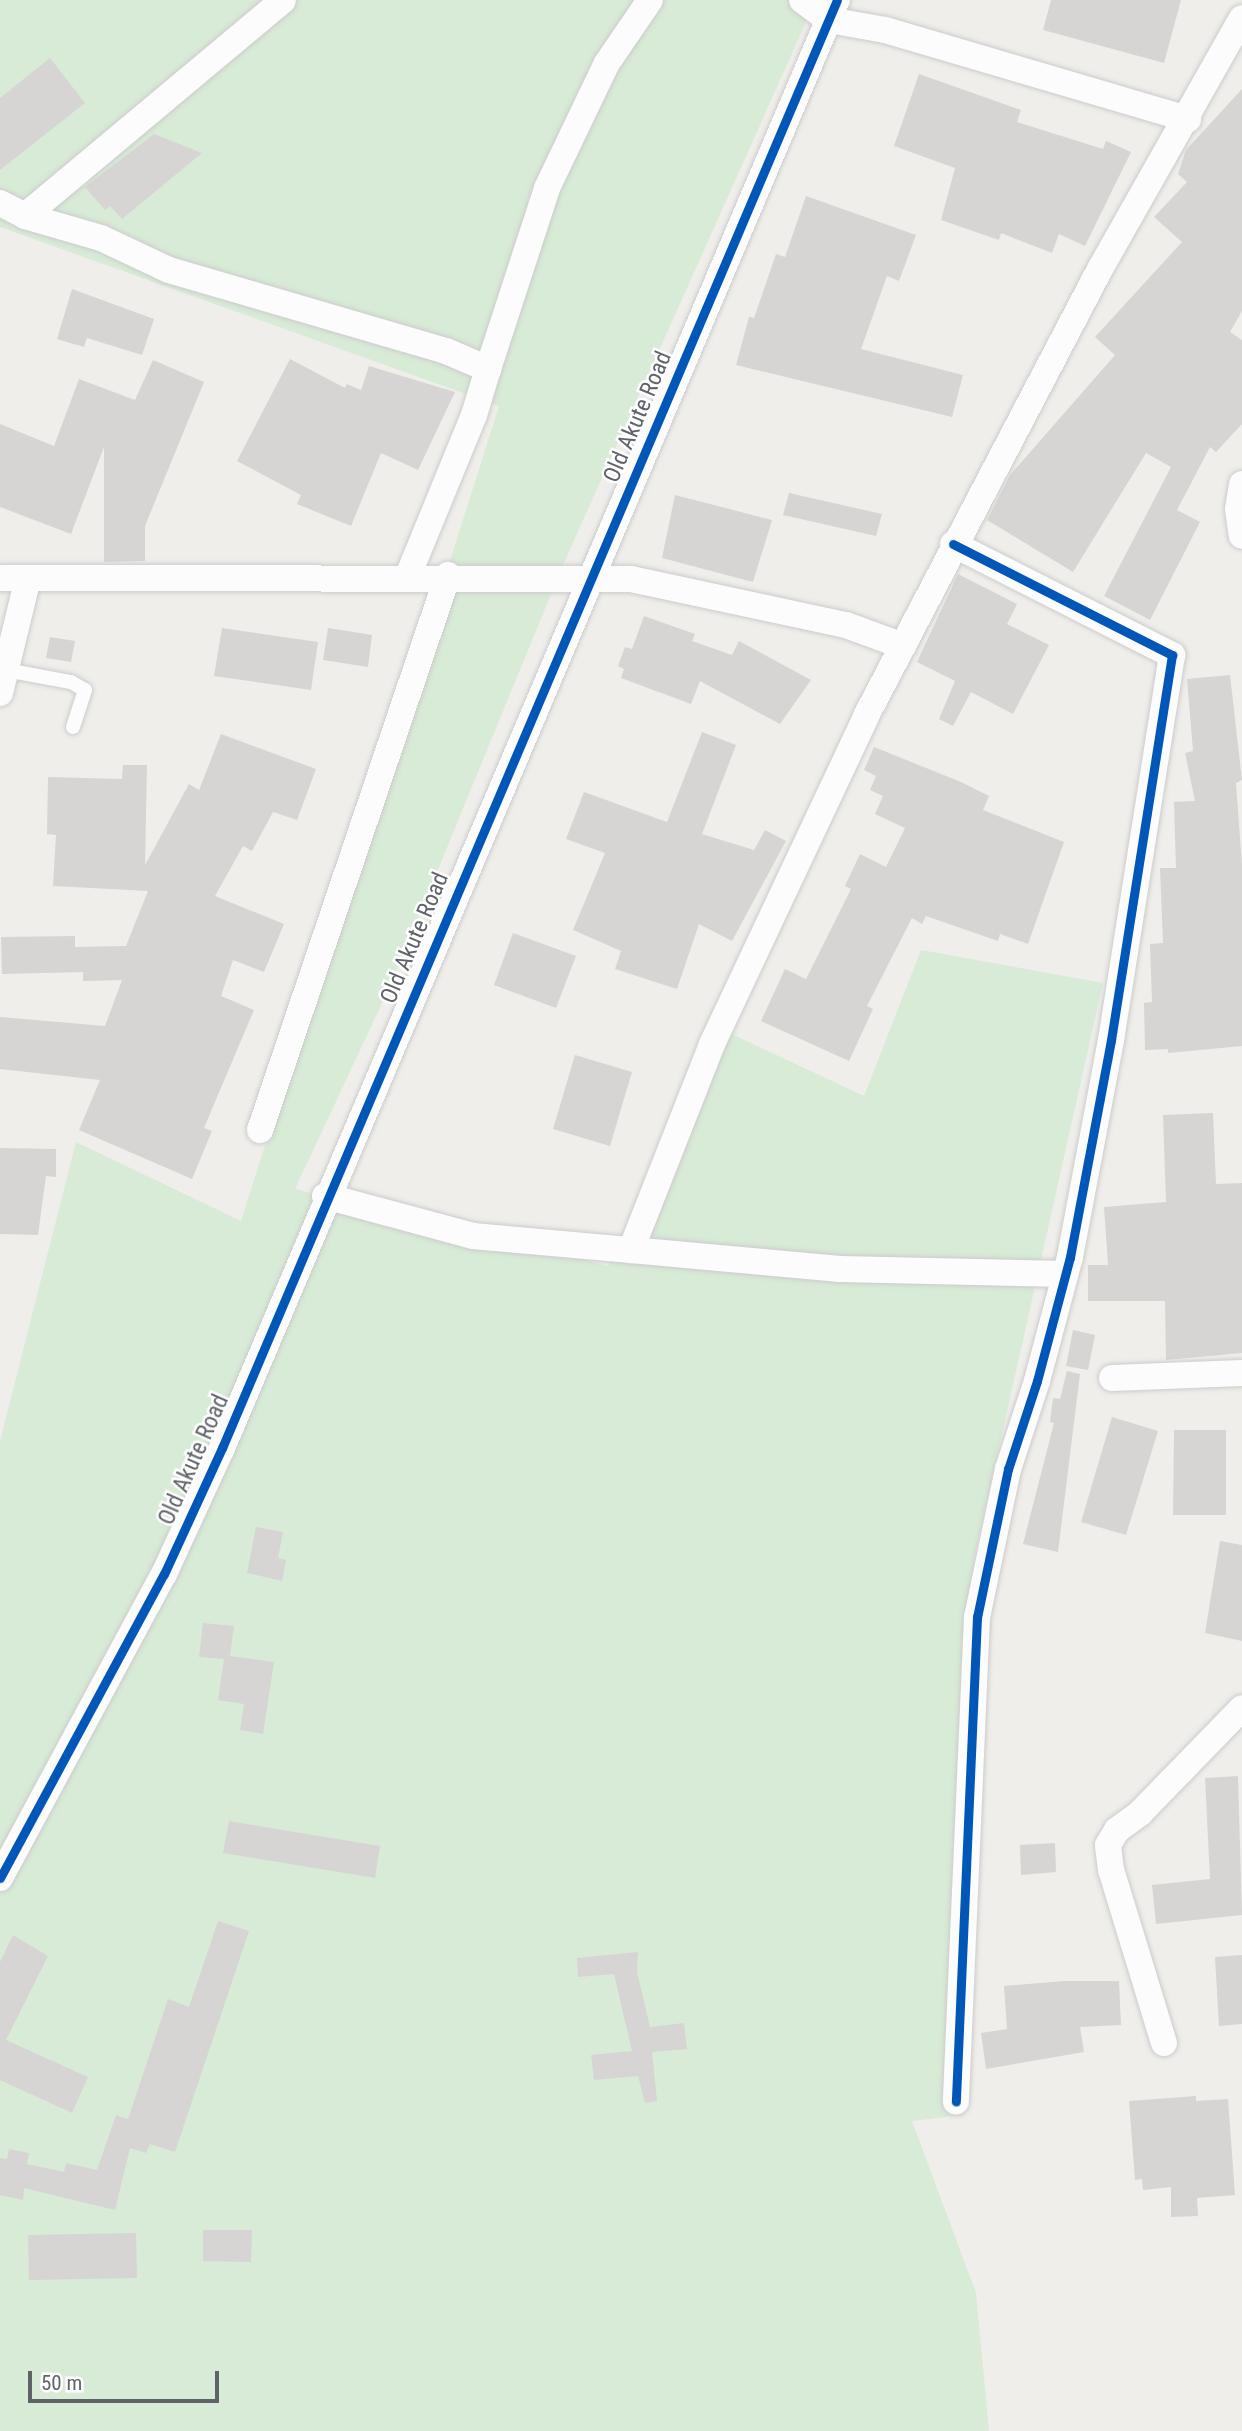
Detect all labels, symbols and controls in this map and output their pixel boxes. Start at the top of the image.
street label: Old Akute Road [598,347,678,487]
street label: Old Akute Road [375,868,455,1008]
street label: Old Akute Road [153,1391,235,1529]
scale bar [32,2358,222,2402]
text: 50 m [41,2371,82,2395]

